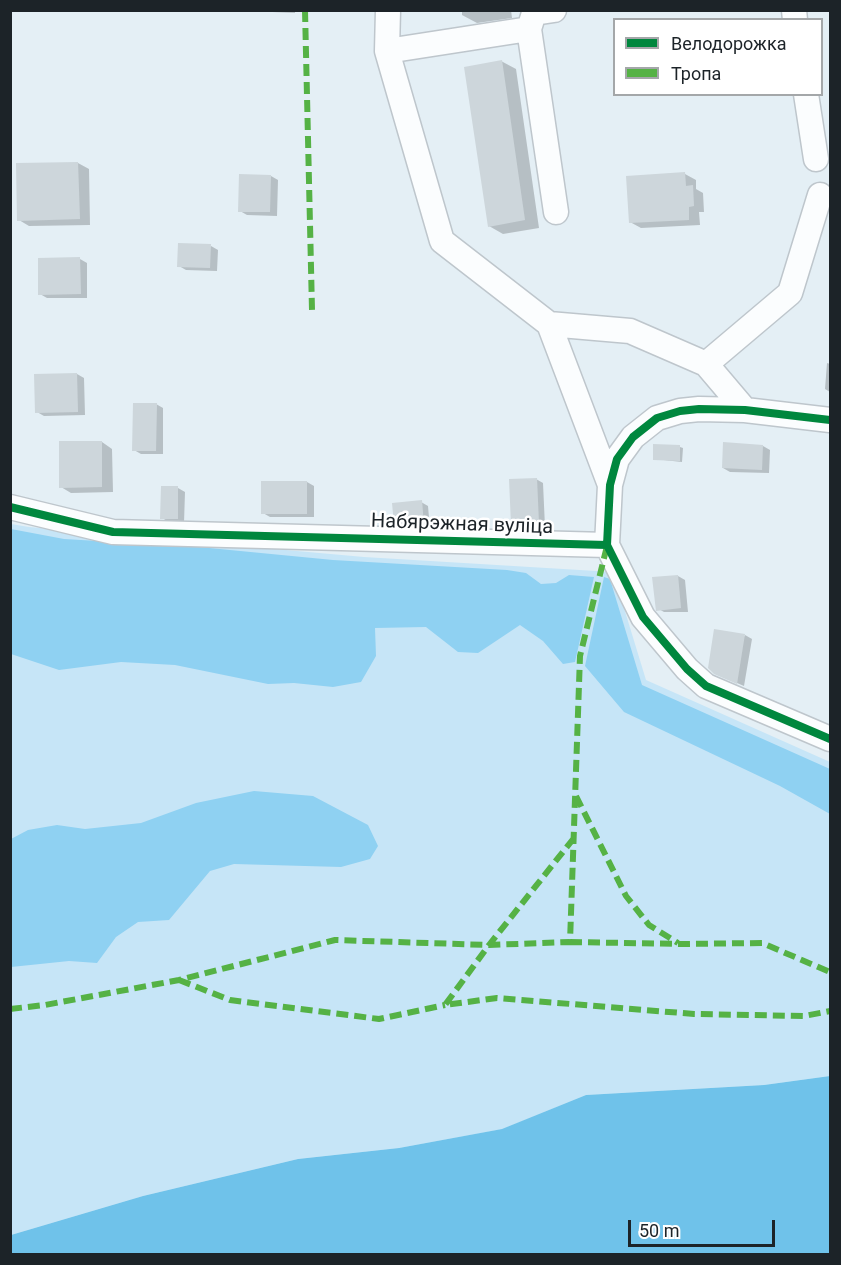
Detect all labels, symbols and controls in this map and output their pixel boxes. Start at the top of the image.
legend [613,18,823,96]
text: Велодорожка [671,33,786,54]
text: Тропа [671,63,721,84]
street label: Набярэжная вуліца [371,510,553,540]
scale bar [631,1208,778,1246]
text: 50 m [639,1220,679,1241]

